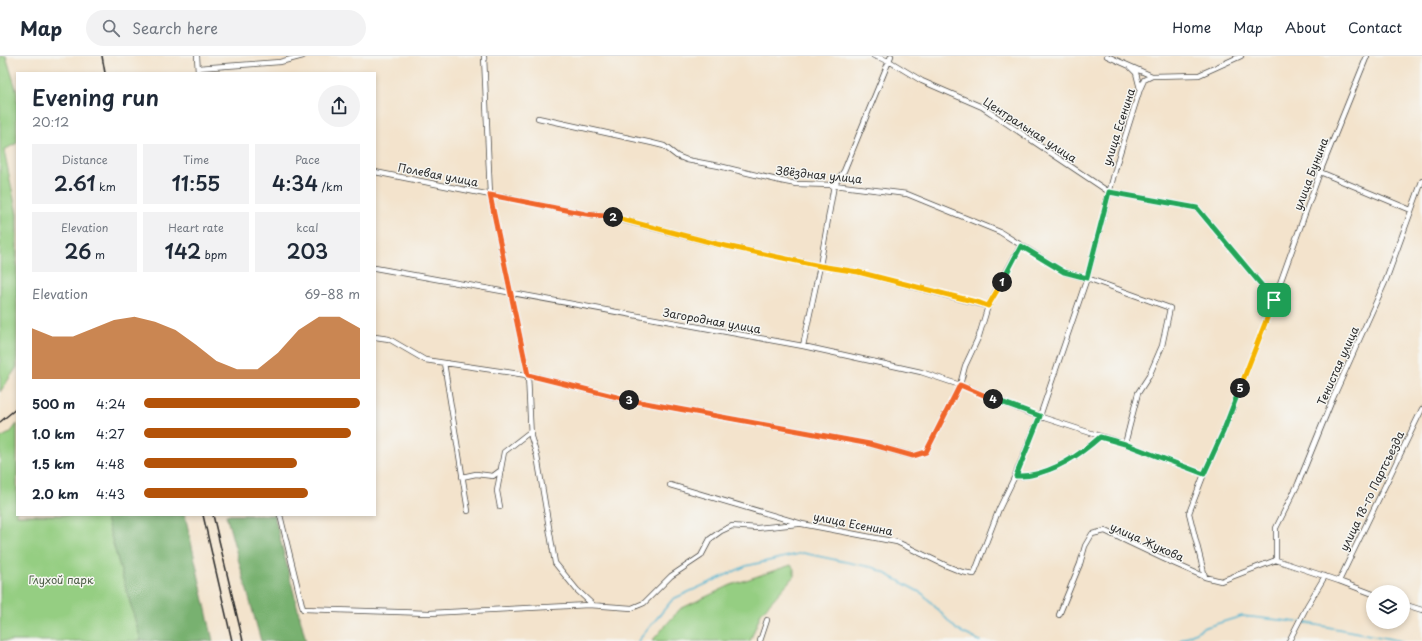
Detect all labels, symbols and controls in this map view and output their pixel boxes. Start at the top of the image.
search box [86,10,366,46]
text: Map [20,14,62,42]
text: Search here [132,16,218,39]
icon: search [100,17,122,39]
text: Home [1172,17,1211,38]
text: Map [1233,17,1263,38]
text: About [1285,17,1326,38]
text: Contact [1348,17,1402,38]
text: Evening run [32,80,159,113]
button: share [318,85,360,127]
street label: улица Есенина [1098,86,1139,168]
street label: Центральная улица [980,93,1080,166]
text: 20:12 [32,112,69,131]
street label: улица Бунина [1289,135,1332,213]
text: Distance [62,151,108,168]
text: Time [183,151,209,168]
text: Pace [295,151,320,168]
street label: Полевая улица [397,158,480,191]
street label: Звёздная улица [775,162,863,187]
text: 2.61 [54,168,96,198]
text: 11:55 [172,168,220,198]
text: 4:34 [272,168,318,198]
text: km [96,178,116,195]
text: /km [318,178,343,195]
pin: 2 [603,207,623,227]
text: 2 [609,208,617,225]
text: Elevation [61,219,108,236]
text: Heart rate [168,219,224,236]
text: kcal [296,219,318,236]
text: 26 [64,236,91,266]
text: 142 [165,236,201,266]
text: 203 [287,236,328,266]
text: m [91,246,105,263]
text: bpm [201,246,227,263]
pin: 1 [992,272,1012,292]
text: 1 [999,273,1005,290]
pin [1257,283,1291,317]
text: Elevation [32,284,88,303]
text: 69–88 m [304,284,360,303]
icon: arrive [1263,289,1285,311]
street label: Загородная улица [662,304,762,337]
street label: Тенистая улица [1312,323,1363,408]
pin: 5 [1230,378,1250,398]
text: 5 [1236,379,1244,396]
pin: 4 [983,389,1003,409]
pin: 3 [619,390,639,410]
text: 4 [989,390,997,407]
text: 3 [625,391,633,408]
text: 500 m [32,394,75,413]
text: 4:24 [96,394,126,413]
text: 1.0 km [32,424,75,443]
text: 4:27 [96,424,125,443]
street label: улица 18-го Партсъезда [1335,428,1408,554]
text: 1.5 km [32,454,75,473]
text: 4:48 [96,454,125,473]
text: 2.0 km [32,484,79,503]
text: 4:43 [96,484,125,503]
street label: улица Есенина [812,507,894,540]
street label: улица Жукова [1108,518,1187,565]
park label: Глухой парк [29,571,94,588]
map controls [1366,585,1410,629]
button: layers [1366,585,1410,629]

